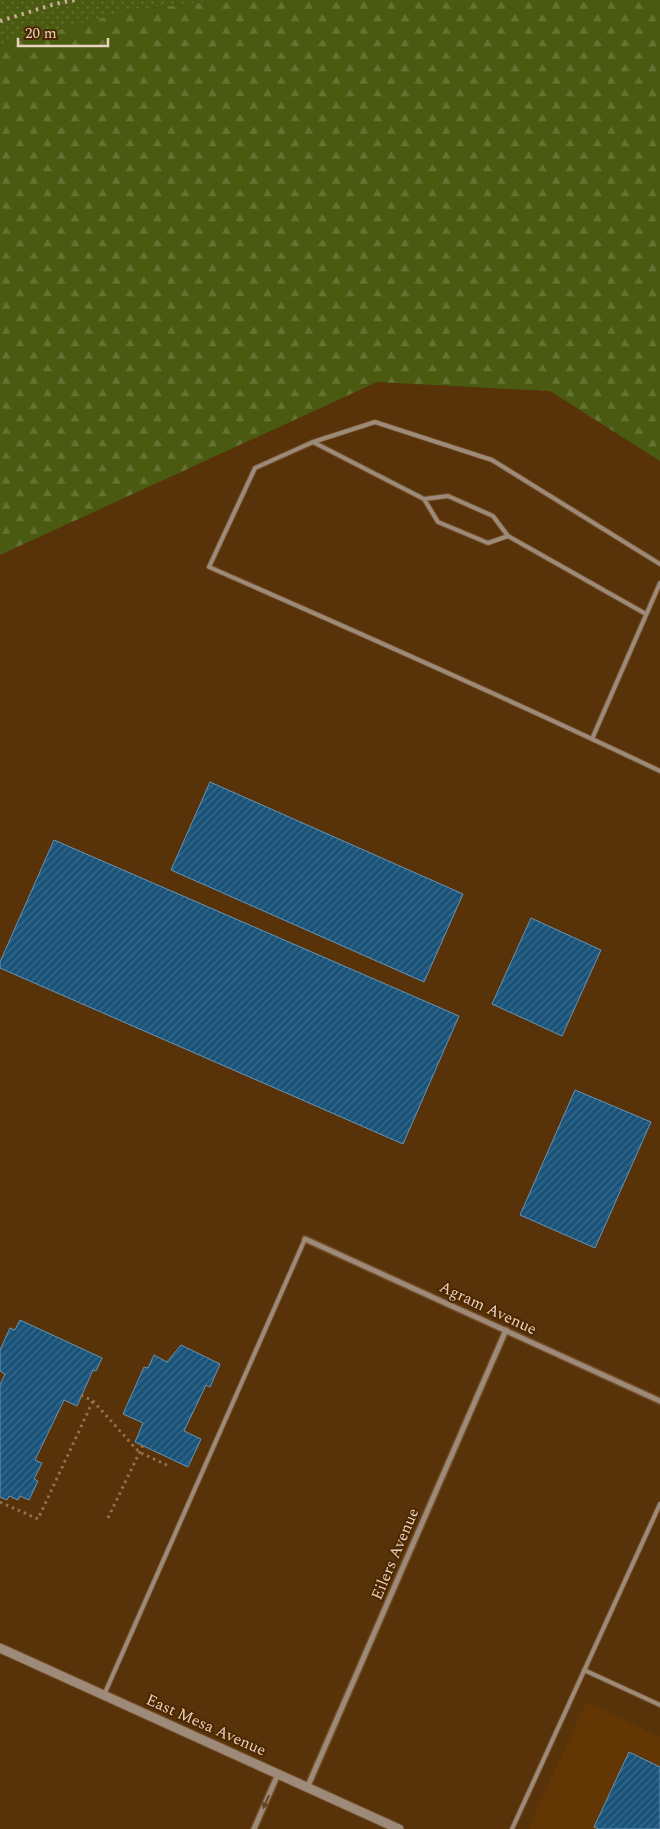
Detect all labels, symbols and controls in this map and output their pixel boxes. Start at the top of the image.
scale bar [18,15,108,47]
text: 20 m [25,22,57,45]
street label: Agram Avenue [435,1275,541,1341]
street label: Eilers Avenue [365,1504,425,1604]
street label: East Mesa Avenue [142,1688,270,1762]
one-way arrow [262,1795,270,1809]

